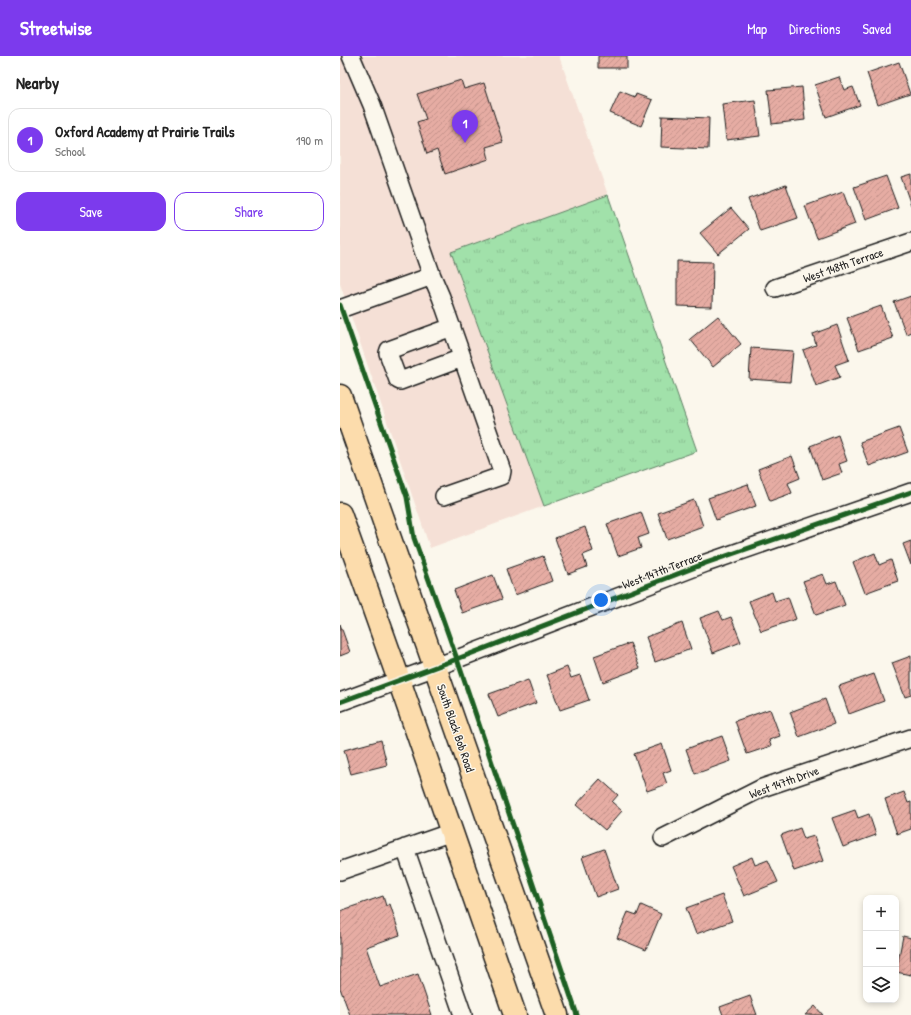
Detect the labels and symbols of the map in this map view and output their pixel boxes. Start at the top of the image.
pin: 1 [452,110,478,143]
street label: West 148th Terrace [801,243,885,287]
street label: West 147th Terrace [620,547,705,593]
your location [591,590,611,610]
street label: South Black Bob Road [433,682,479,774]
street label: West 147th Drive [747,761,821,802]

